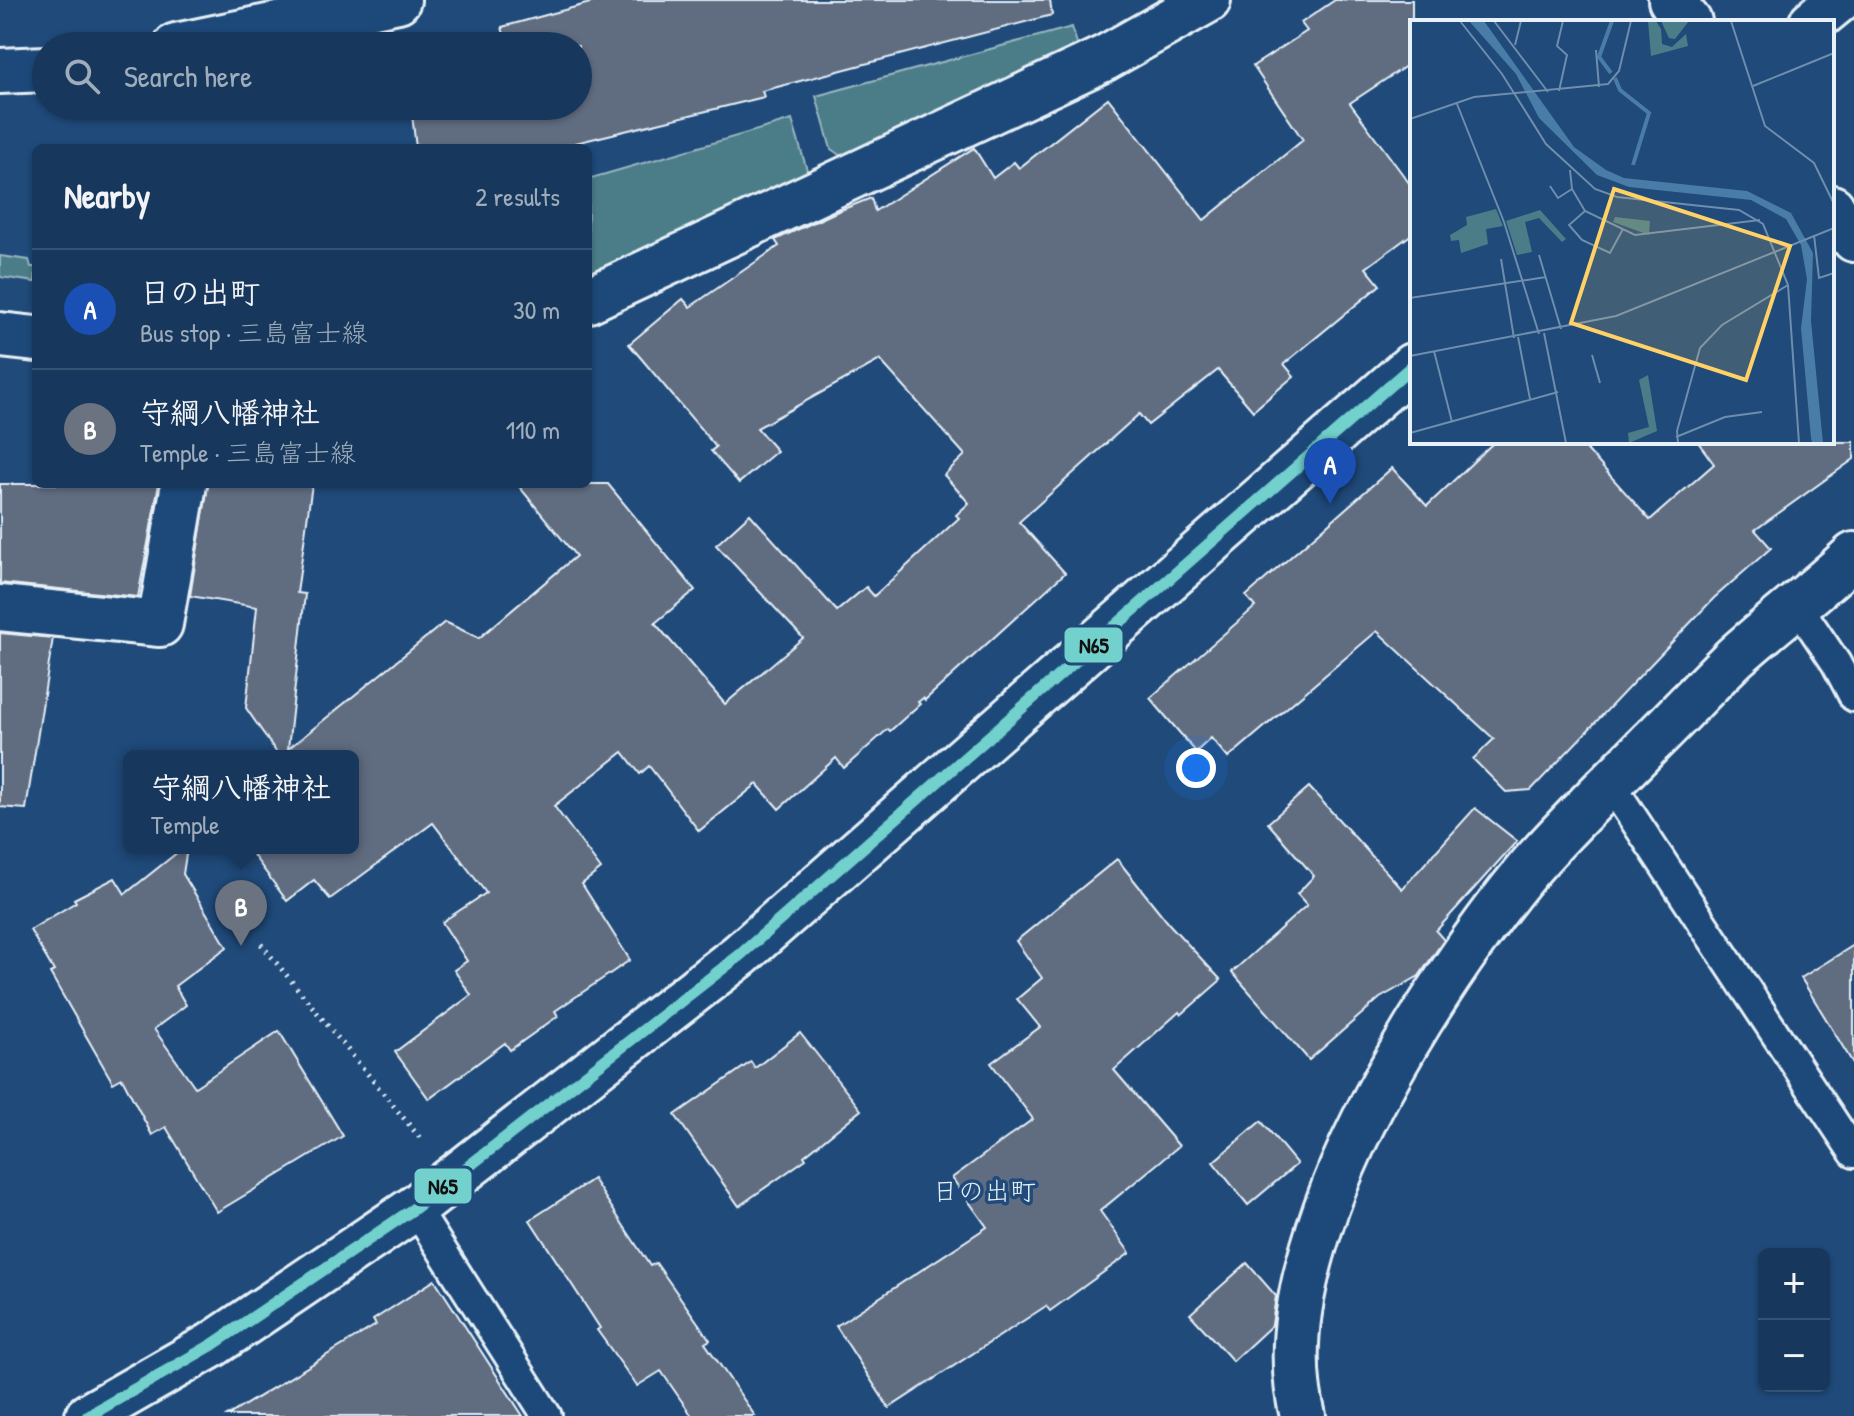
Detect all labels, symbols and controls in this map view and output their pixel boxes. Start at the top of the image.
inset map [1410,20,1834,444]
search box [32,32,592,120]
icon: search [60,54,104,98]
text: Search here [124,56,252,96]
text: Nearby [64,173,150,219]
text: 2 results [475,179,560,214]
text: 日の出町 [140,272,260,312]
text: A [84,292,96,327]
text: 30 m [513,292,560,327]
text: Bus stop · 三島富士線 [140,315,367,350]
text: 守綱八幡神社 [140,392,320,432]
text: B [83,412,97,447]
text: 110 m [506,412,560,447]
text: Temple · 三島富士線 [140,435,356,470]
pin: A [1304,438,1356,504]
line badge: N65 [1063,626,1124,664]
text: N65 [1079,630,1110,660]
your location [1176,748,1216,788]
popup [123,750,359,854]
text: 守綱八幡神社 [151,767,331,807]
text: Temple [151,807,220,842]
pin: B [215,880,267,946]
line badge: N65 [413,1167,473,1205]
text: N65 [428,1171,459,1201]
district label: 日の出町 [932,1173,1036,1208]
map controls [1758,1248,1830,1392]
button: + [1758,1248,1830,1320]
button: − [1758,1320,1830,1392]

